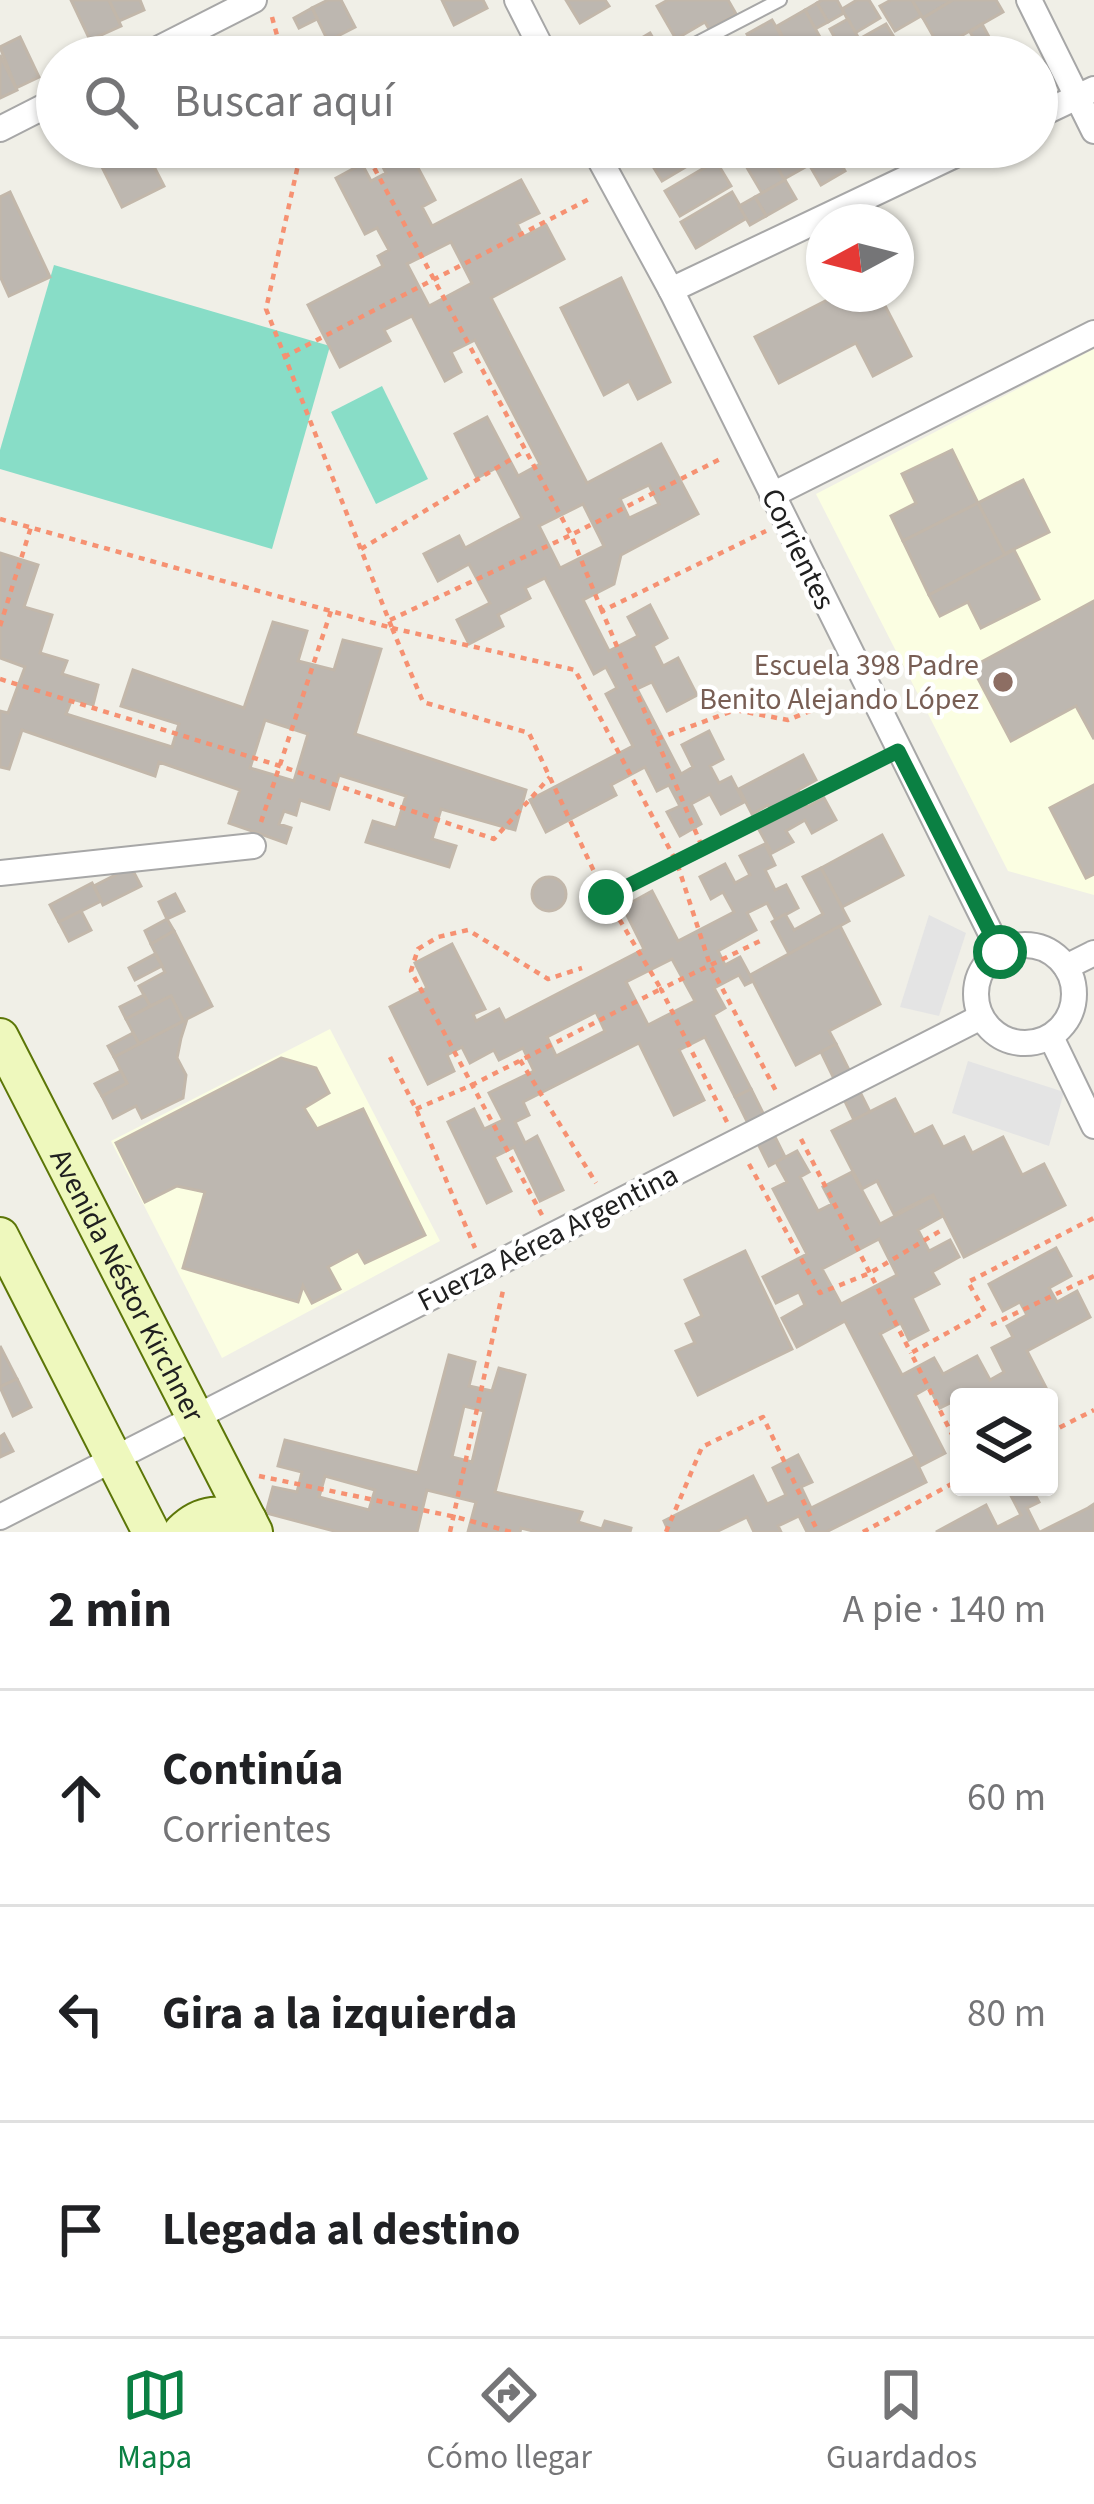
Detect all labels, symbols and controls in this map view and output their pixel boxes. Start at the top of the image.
search box [36,36,1058,168]
icon: search [78,69,144,135]
text: Buscar aquí [174,70,394,134]
north arrow [806,204,914,312]
street label: Corrientes [750,481,846,617]
place label: Escuela 398 Padre Benito Alejando López [699,644,979,721]
marker: Escuela 398 Padre Benito Alejando López [990,669,1016,695]
route end [579,870,633,924]
route start [973,925,1027,979]
street label: Avenida Néstor Kirchner [39,1141,216,1430]
street label: Fuerza Aérea Argentina [410,1154,686,1322]
map controls [950,1388,1058,1496]
button: layers [950,1388,1058,1496]
text: 2 min [48,1574,172,1646]
text: A pie · 140 m [843,1582,1046,1638]
text: Continúa [162,1738,344,1802]
icon: ahead [48,1765,114,1831]
text: 60 m [967,1770,1046,1826]
text: Corrientes [162,1802,331,1858]
icon: left [48,1981,114,2047]
text: Gira a la izquierda [162,1982,518,2046]
text: 80 m [967,1986,1046,2042]
icon: arrive [48,2197,114,2263]
text: Llegada al destino [162,2198,521,2262]
tab: Mapa [117,2362,192,2481]
tab: Cómo llegar [426,2362,592,2481]
tab: Guardados [826,2362,977,2481]

